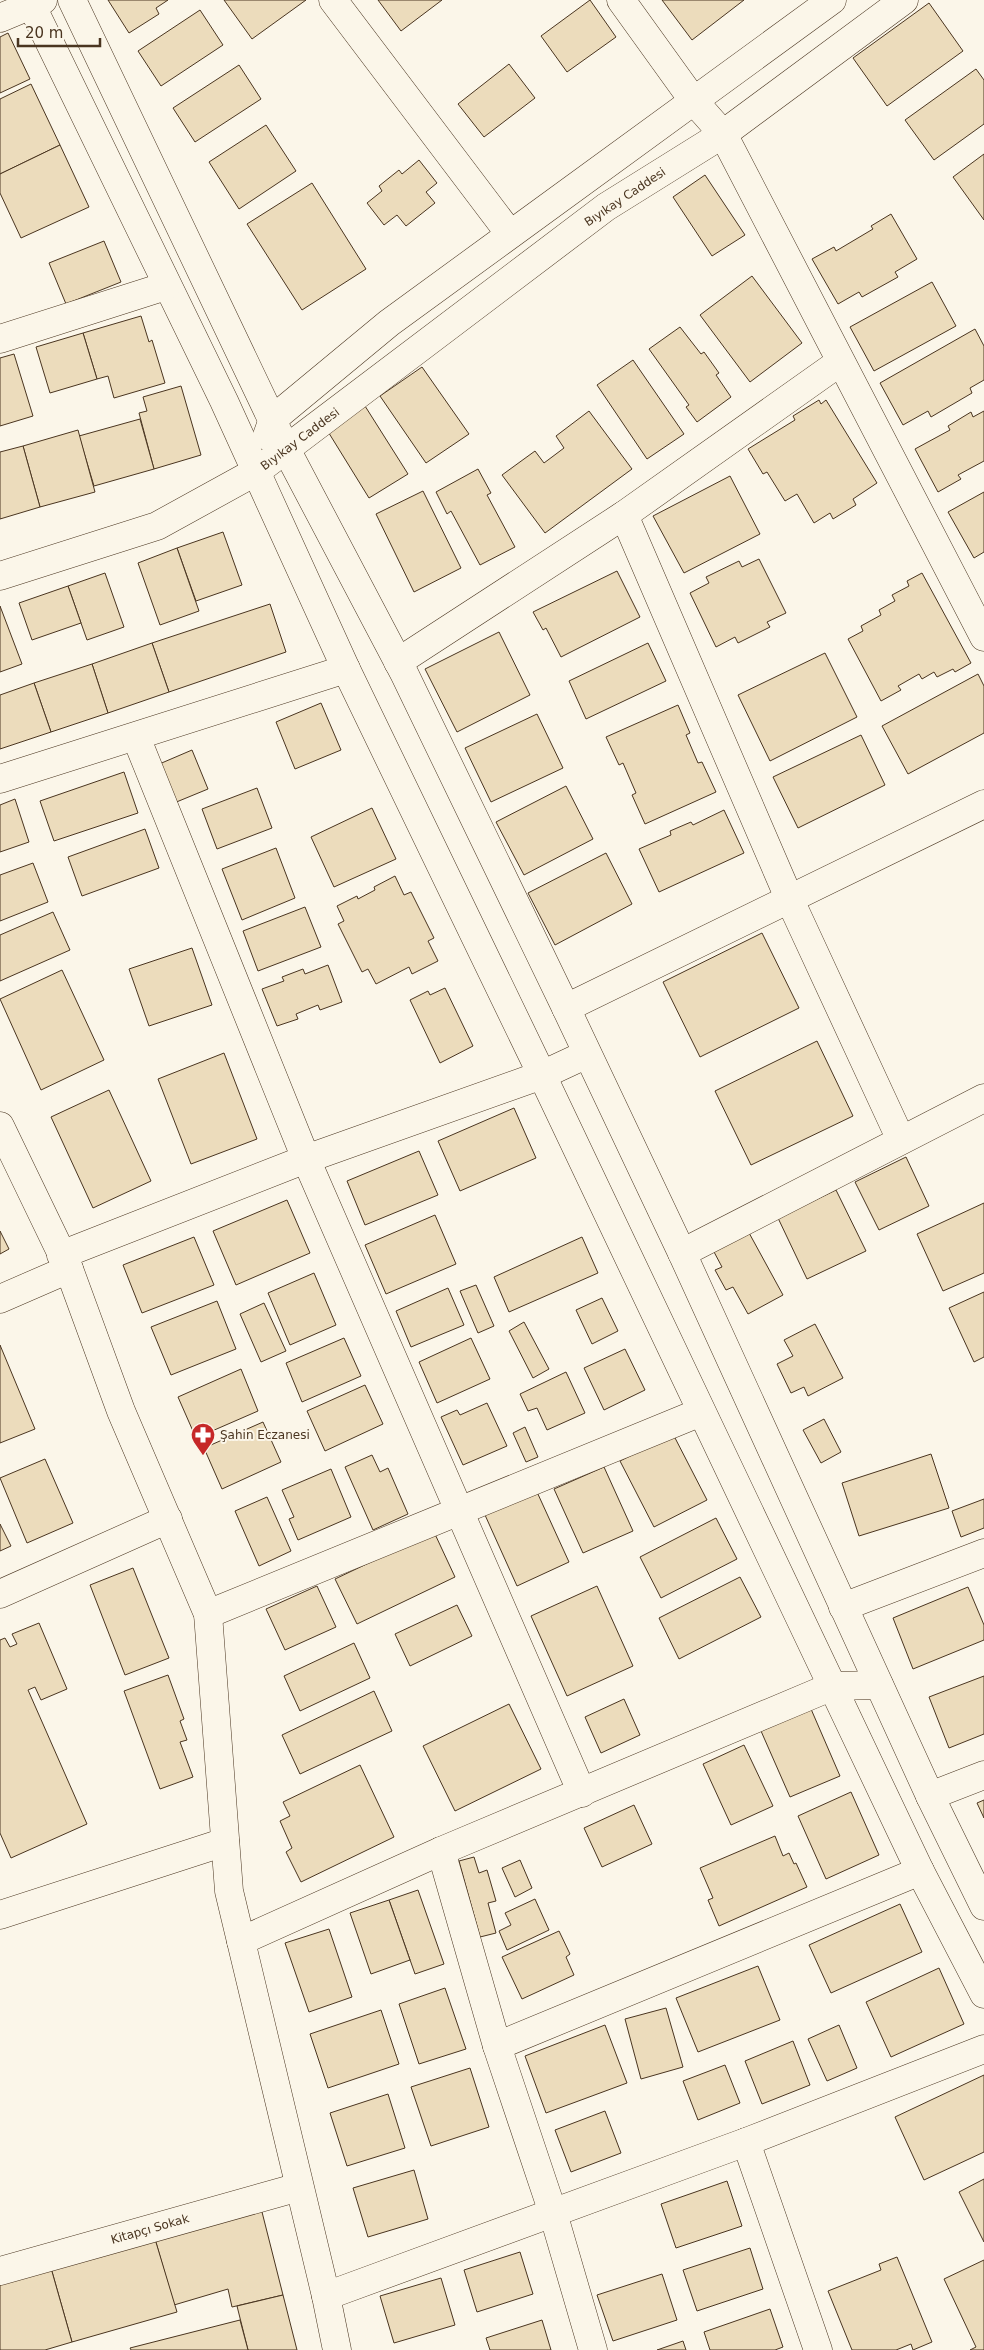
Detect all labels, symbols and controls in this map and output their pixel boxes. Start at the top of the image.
scale bar [18,15,100,47]
text: 20 m [25,24,63,42]
street label: Bıyıkay Caddesi [582,165,668,229]
street label: Bıyıkay Caddesi [258,405,342,473]
pharmacy icon: Şahin Eczanesi [190,1422,216,1456]
place label: Şahin Eczanesi [220,1428,310,1442]
street label: Kitapçı Sokak [109,2211,191,2247]

